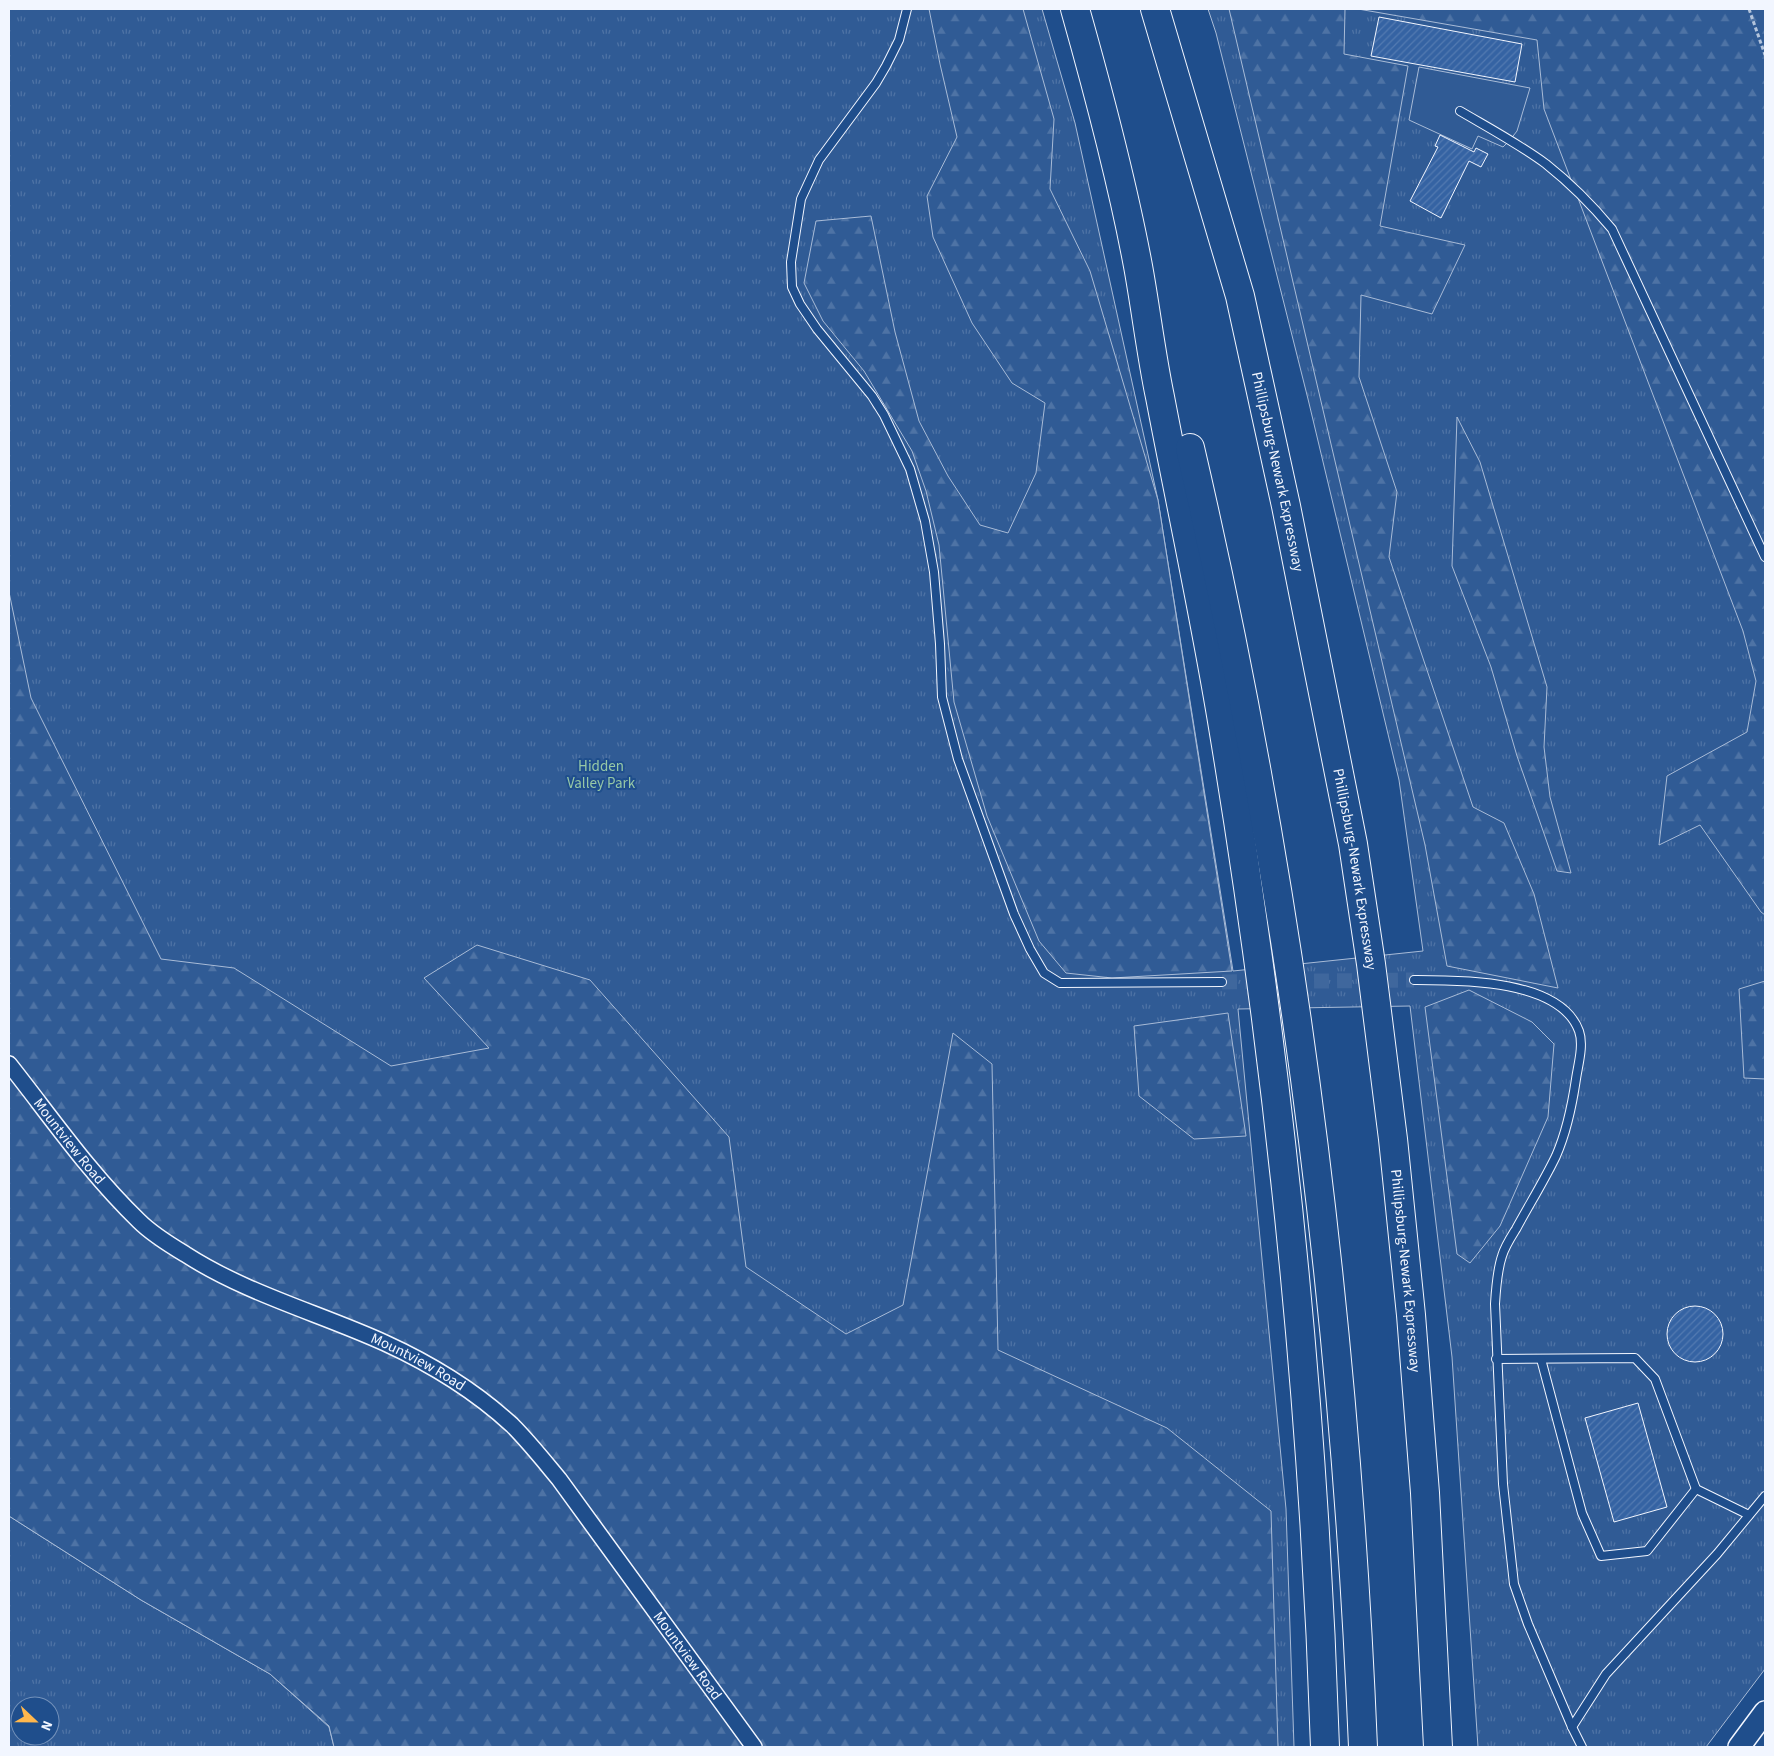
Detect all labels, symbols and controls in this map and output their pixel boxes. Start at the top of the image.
street label: Phillipsburg-Newark Expressway [1246,370,1309,573]
park label: Hidden Valley Park [567,756,636,794]
street label: Phillipsburg-Newark Expressway [1328,767,1382,971]
street label: Mountview Road [29,1094,110,1189]
street label: Phillipsburg-Newark Expressway [1386,1168,1426,1373]
street label: Mountview Road [368,1328,470,1396]
street label: Mountview Road [648,1607,727,1704]
north arrow [10,1696,60,1746]
text: N [35,1717,57,1734]

